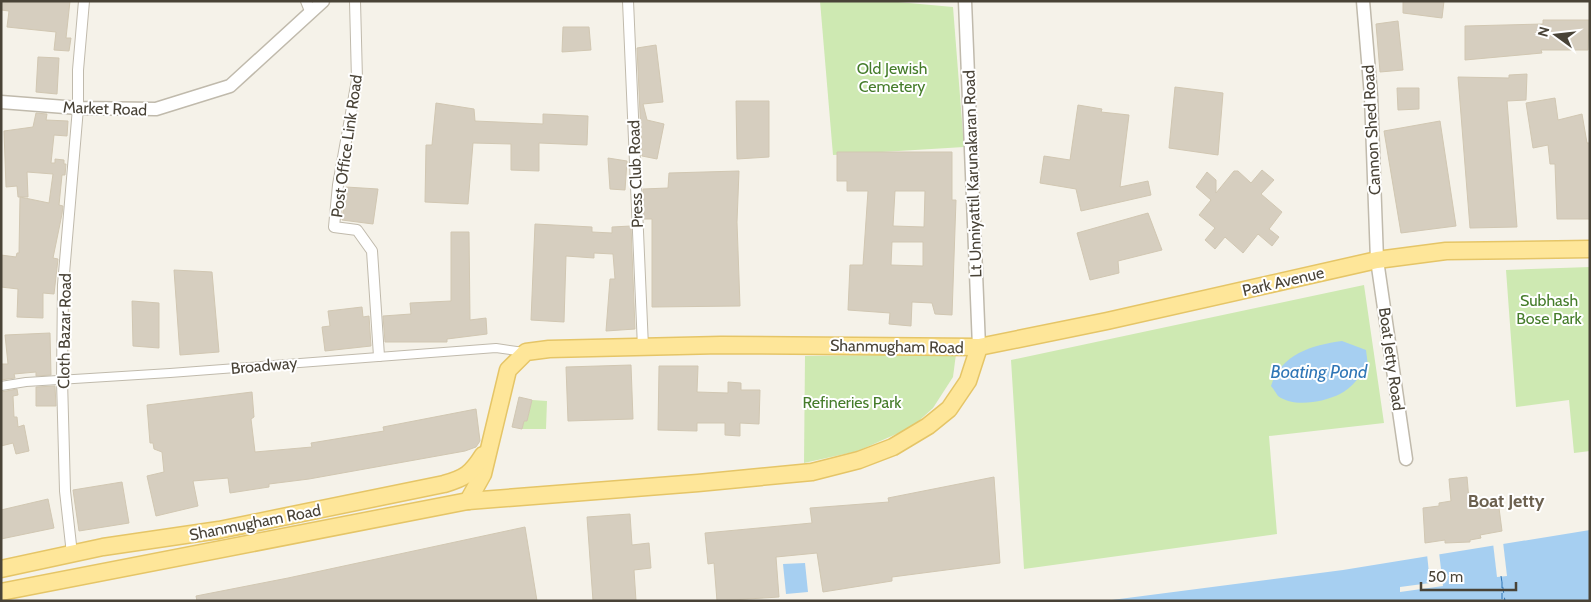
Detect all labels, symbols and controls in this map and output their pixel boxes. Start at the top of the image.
north arrow [1531,10,1581,60]
text: N [1533,25,1553,39]
park label: Old Jewish Cemetery [857,59,927,96]
street label: Cannon Shed Road [1359,65,1384,195]
street label: Lt Unniyattil Karunakaran Road [959,70,986,278]
street label: Post Office Link Road [327,73,366,219]
street label: Market Road [63,98,147,119]
street label: Press Club Road [624,120,647,228]
street label: Park Avenue [1240,263,1326,300]
street label: Cloth Bazar Road [54,273,75,389]
park label: Subhash Bose Park [1516,291,1583,328]
street label: Boat Jetty Road [1375,306,1408,412]
street label: Shanmugham Road [830,336,964,357]
street label: Broadway [230,353,298,378]
water label: Boating Pond [1271,361,1368,383]
park label: Refineries Park [802,393,902,412]
district label: Boat Jetty [1468,490,1545,512]
street label: Shanmugham Road [188,500,322,545]
scale bar [1421,560,1516,592]
text: 50 m [1428,568,1463,586]

